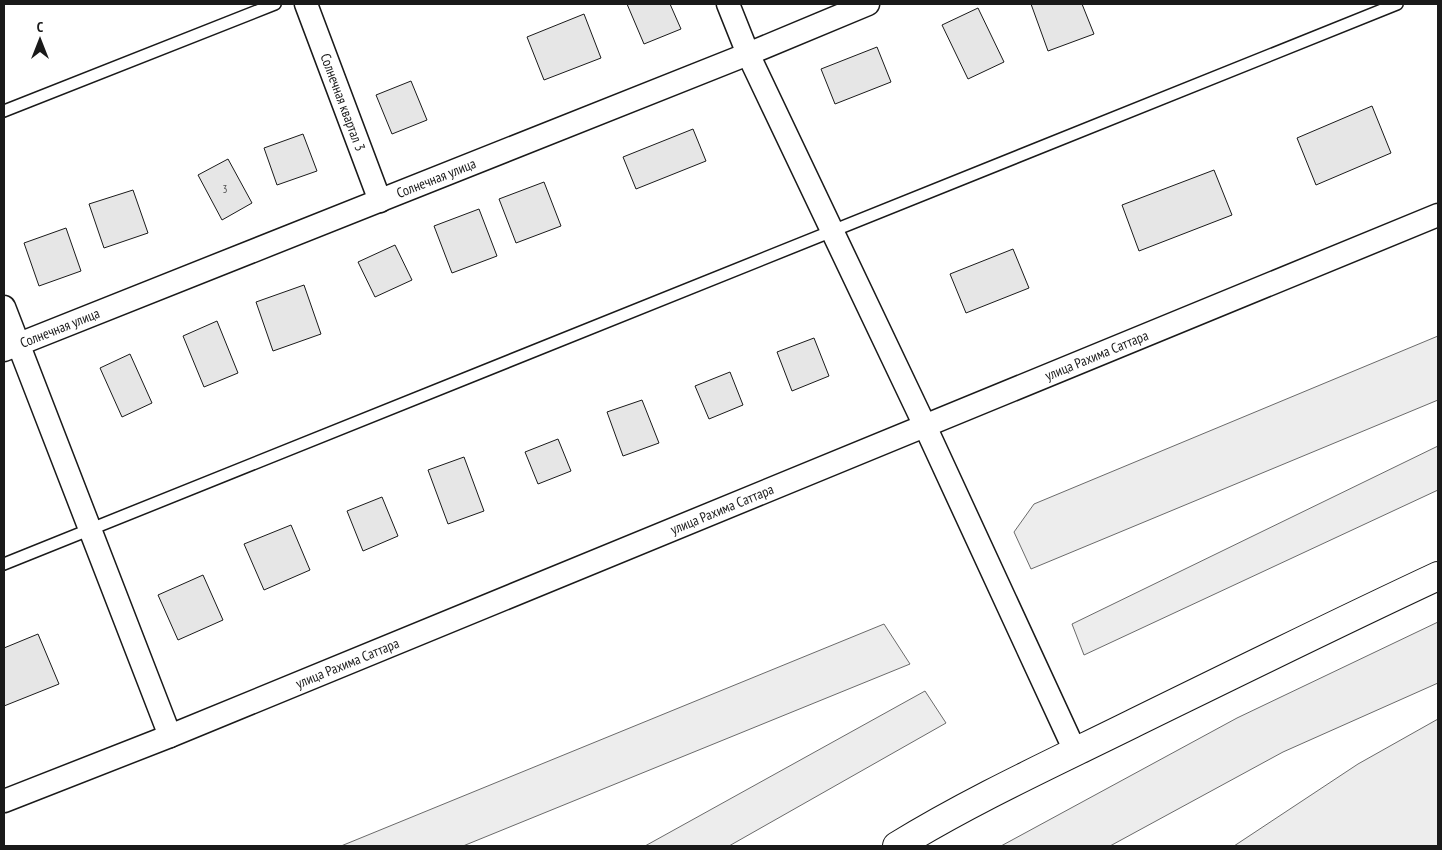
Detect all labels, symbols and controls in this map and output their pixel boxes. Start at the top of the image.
north arrow [15,15,65,65]
text: С [37,18,44,36]
street label: Солнечная квартал 3 [316,51,369,154]
street label: Солнечная улица [394,154,478,202]
house number: 3 [223,182,228,196]
street label: Солнечная улица [17,304,102,352]
street label: улица Рахима Саттара [1042,326,1151,385]
street label: улица Рахима Саттара [668,480,776,538]
street label: улица Рахима Саттара [293,634,402,692]

